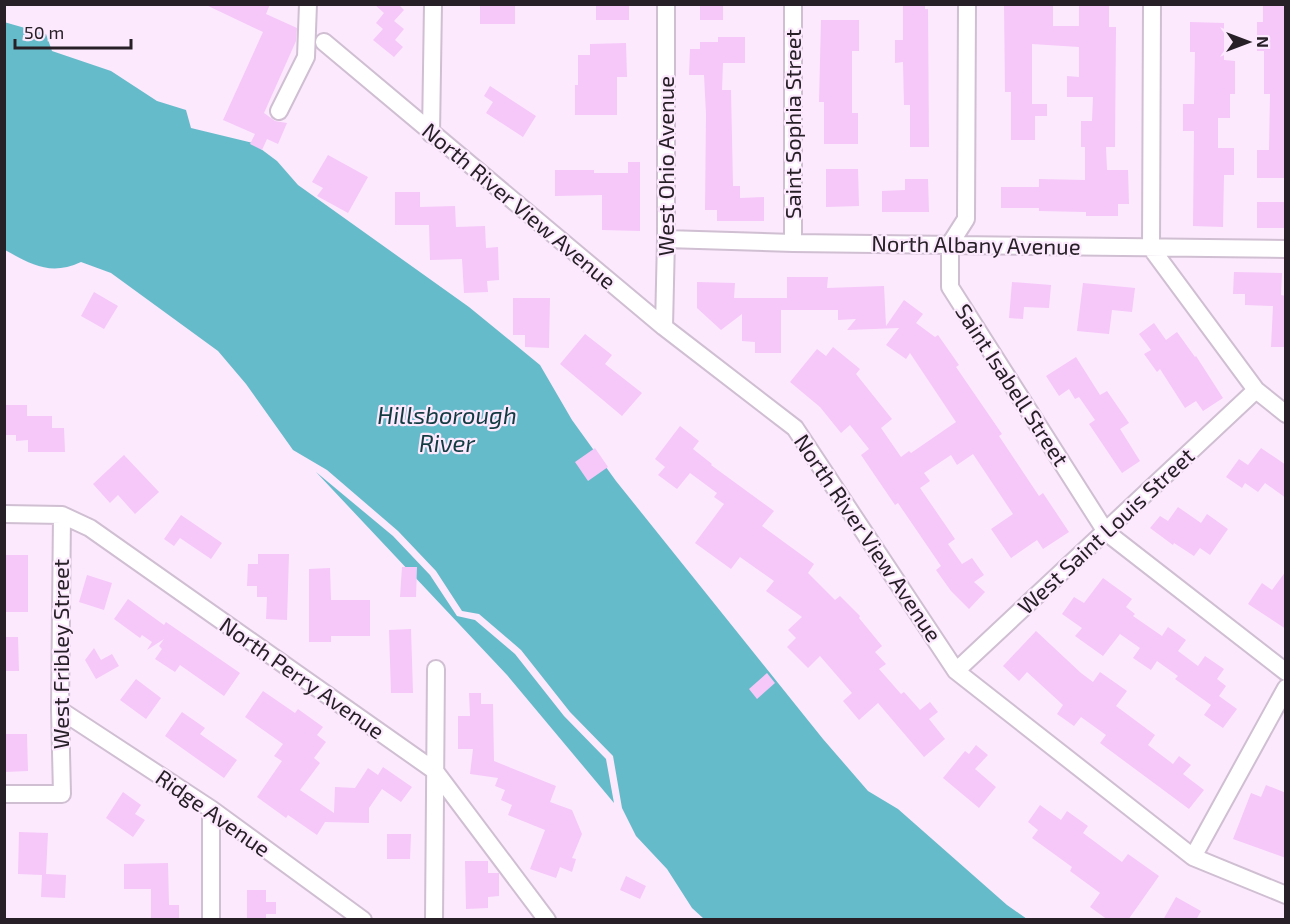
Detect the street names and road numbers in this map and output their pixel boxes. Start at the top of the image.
street label: Saint Sophia Street [779,29,805,219]
street label: West Ohio Avenue [652,76,678,256]
street label: North River View Avenue [418,117,622,294]
street label: North Albany Avenue [871,229,1081,259]
street label: Saint Isabell Street [951,299,1075,470]
street label: North River View Avenue [790,429,948,646]
street label: West Saint Louis Street [1012,442,1199,619]
street label: West Fribley Street [47,559,73,749]
street label: North Perry Avenue [215,611,390,744]
street label: Ridge Avenue [151,763,276,861]

